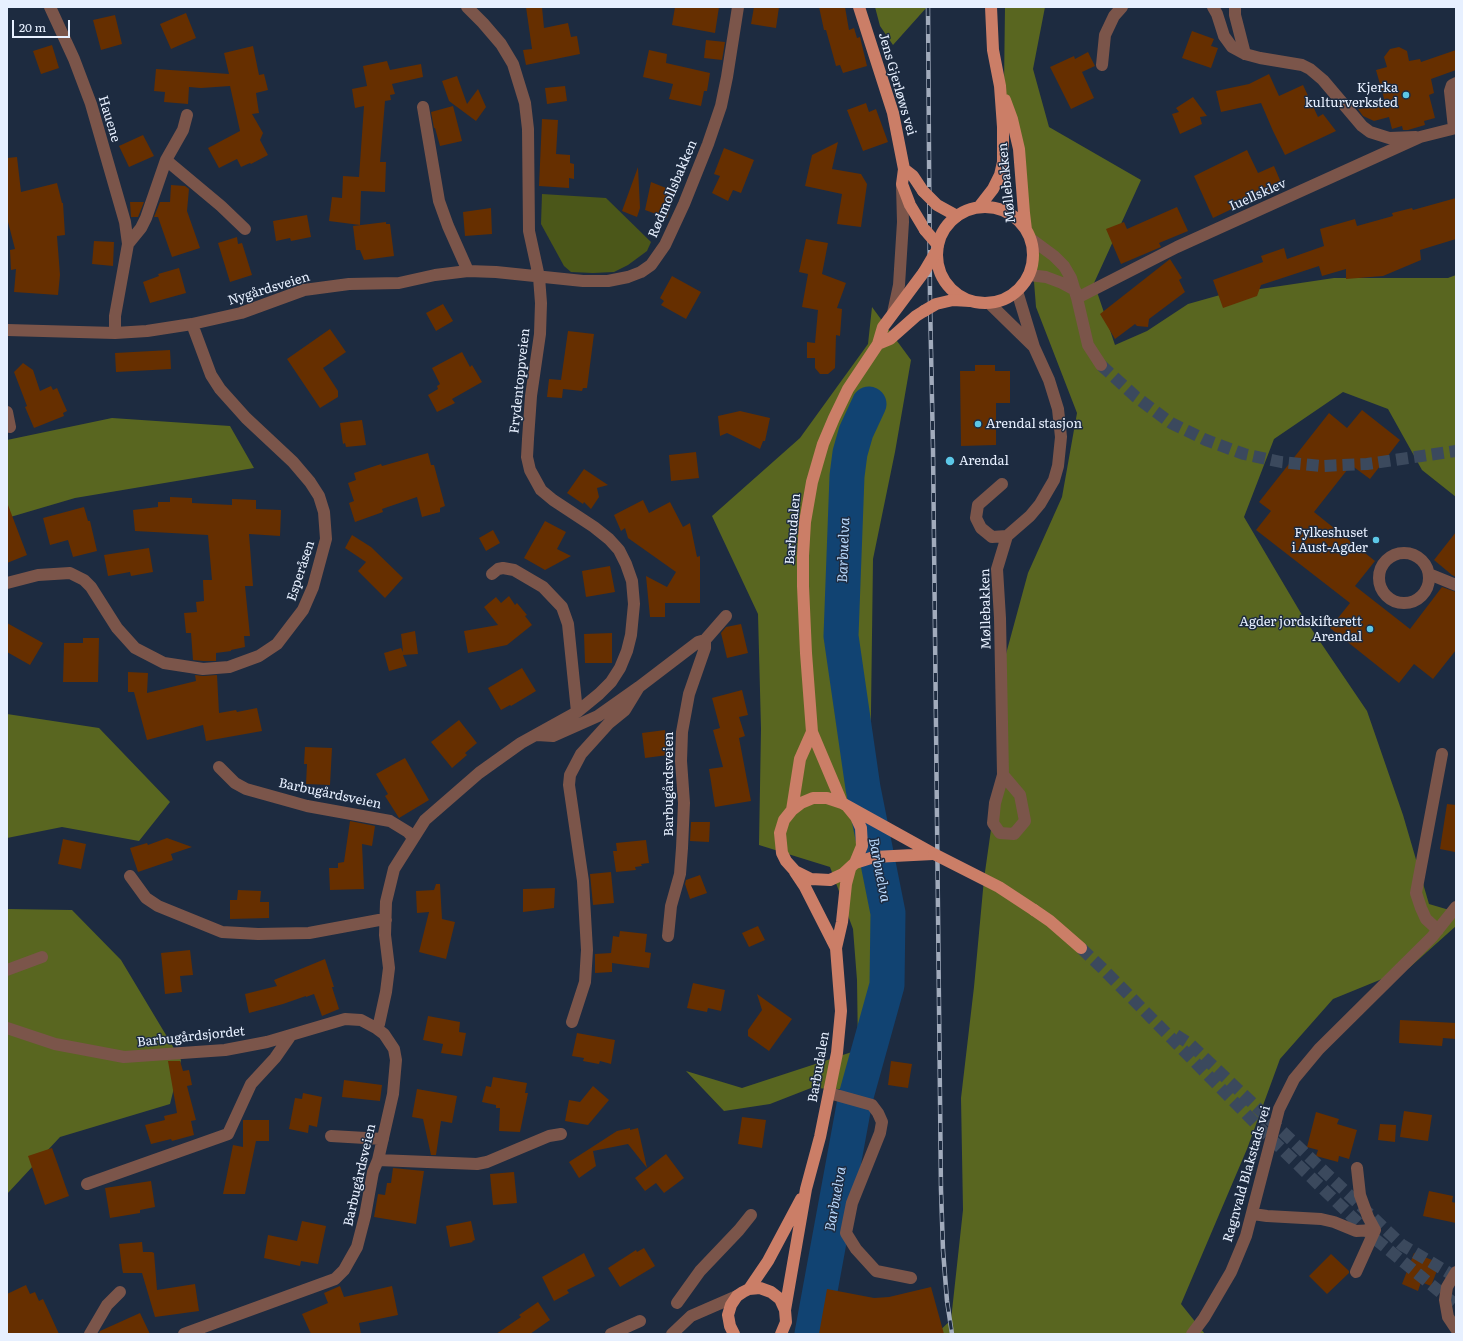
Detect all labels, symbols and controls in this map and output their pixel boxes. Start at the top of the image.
scale bar [14,12,72,38]
text: 20 m [19,18,46,36]
street label: Jens Gjerløws vei [875,31,919,137]
place label: Kjerka kulturverksted [1305,80,1398,111]
marker: Kjerka kulturverksted [1401,90,1411,100]
street label: Hauene [95,94,123,144]
street label: Rødmollsbakken [645,138,701,240]
street label: Møllebakken [995,142,1019,224]
street label: Iuellsklev [1227,176,1289,214]
street label: Nygårdsveien [226,269,312,309]
street label: Frydentoppveien [507,328,533,434]
place label: Arendal stasjon [986,416,1082,432]
marker: Arendal stasjon [973,419,983,429]
place label: Arendal [959,453,1009,469]
marker: Arendal [944,455,956,467]
street label: Barbudalen [782,493,804,565]
water label: Barbuelva [834,517,854,583]
place label: Fylkeshuset i Aust-Agder [1291,525,1368,556]
marker: Fylkeshuset i Aust-Agder [1371,535,1381,545]
street label: Esperåsen [284,539,318,603]
street label: Møllebakken [977,568,995,650]
place label: Agder jordskifterett Arendal [1239,614,1362,645]
marker: Agder jordskifterett Arendal [1365,624,1375,634]
street label: Barbugårdsveien [661,732,677,836]
street label: Barbugårdsveien [277,775,383,813]
water label: Barbuelva [865,836,893,904]
street label: Barbugårdsjordet [136,1024,246,1050]
street label: Barbudalen [805,1030,833,1104]
street label: Ragnvald Blakstads vei [1220,1104,1274,1244]
street label: Barbugårdsveien [341,1122,379,1228]
water label: Barbuelva [822,1165,850,1233]

